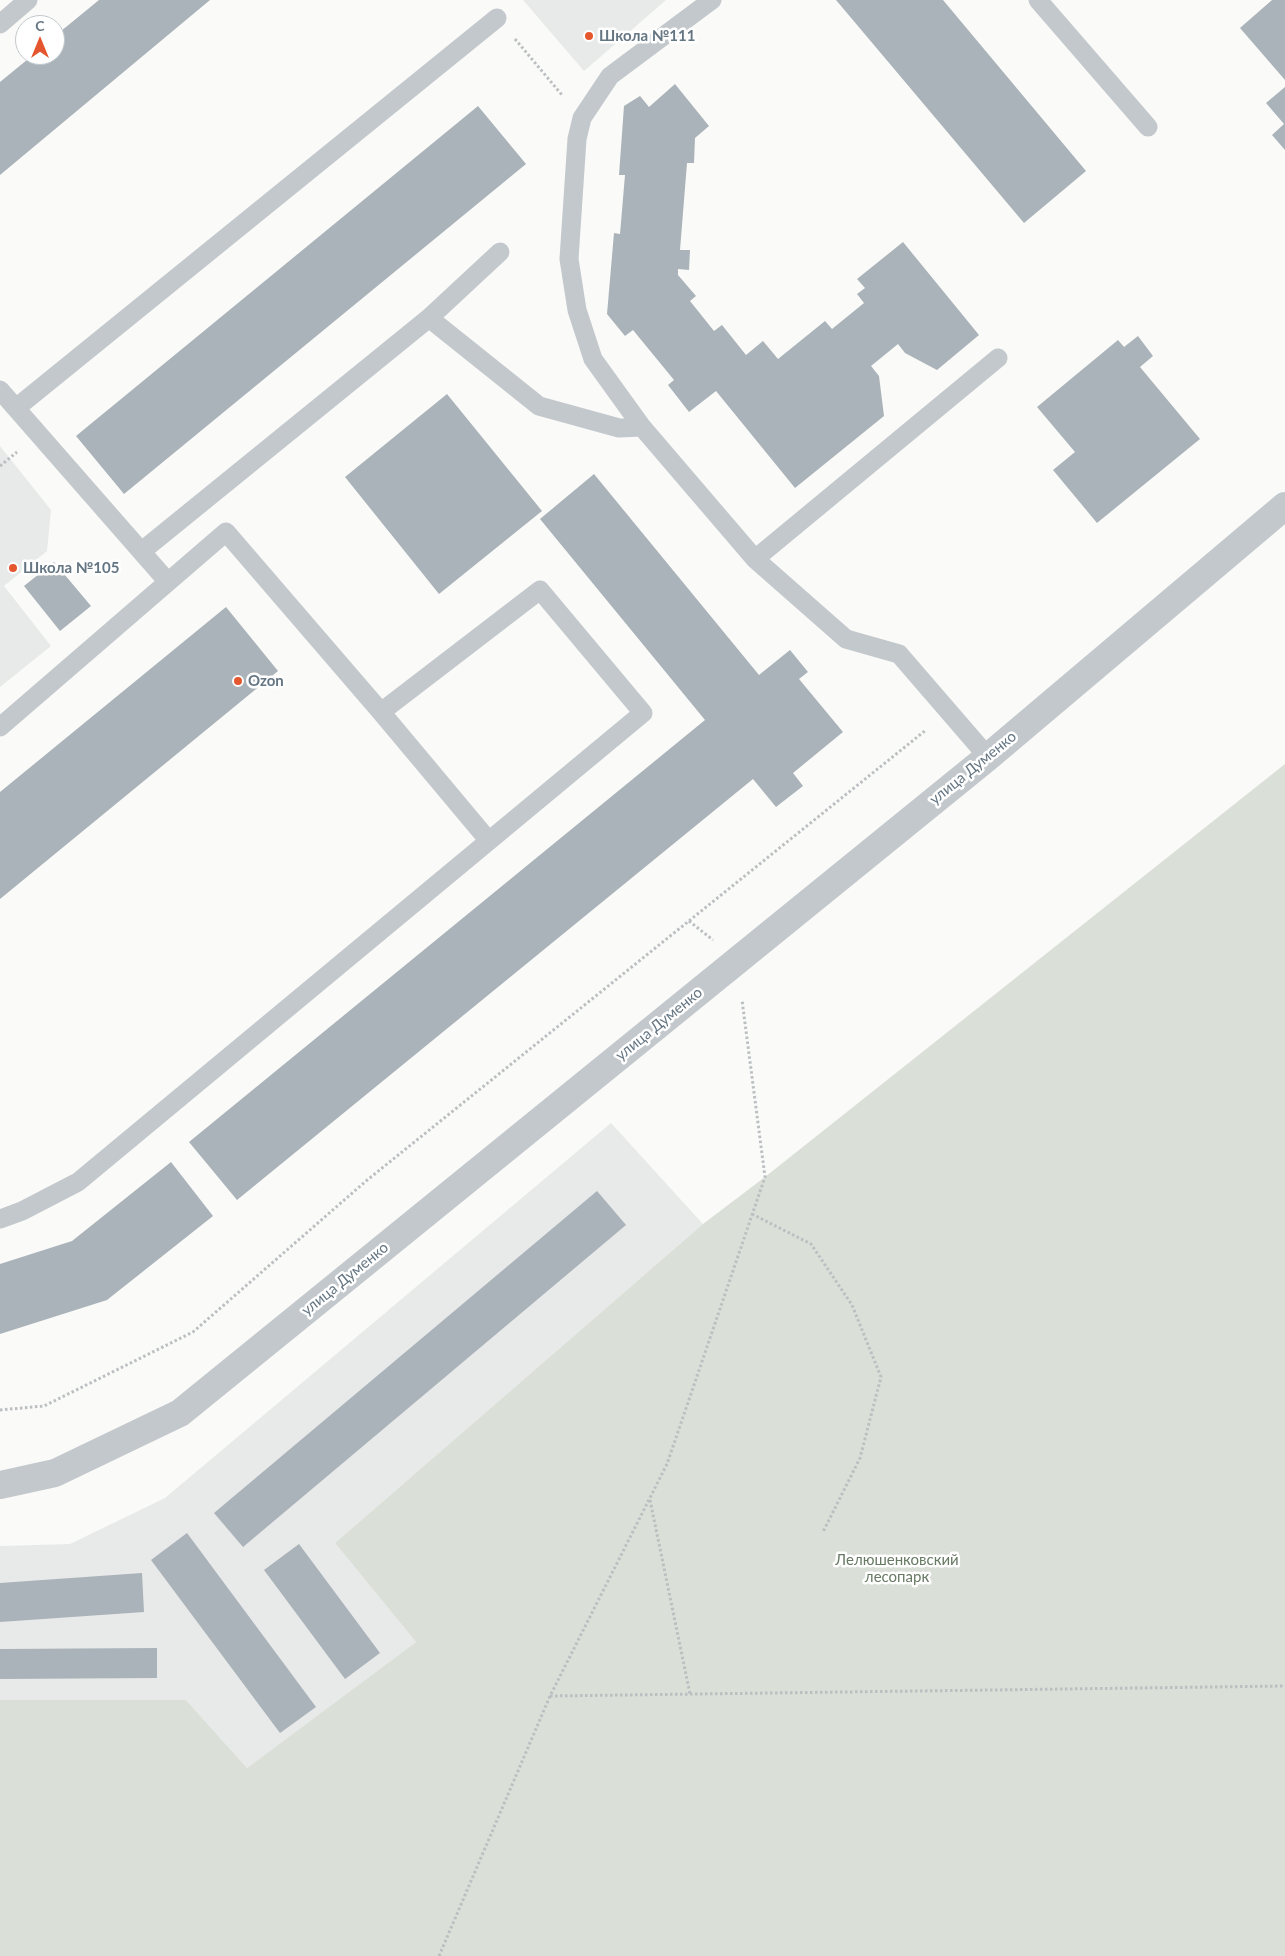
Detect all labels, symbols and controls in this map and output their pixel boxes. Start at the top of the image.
north arrow [15,15,65,65]
text: С [35,17,45,34]
place label: Школа №111 [599,27,695,45]
marker: Школа №111 [583,30,595,42]
place label: Школа №105 [23,559,119,577]
marker: Школа №105 [7,562,19,574]
place label: Ozon [248,672,284,690]
marker: Ozon [232,675,244,687]
street label: улица Думенко [926,727,1020,809]
street label: улица Думенко [612,983,706,1065]
street label: улица Думенко [298,1238,392,1320]
park label: Лелюшенковский лесопарк [835,1551,959,1586]

